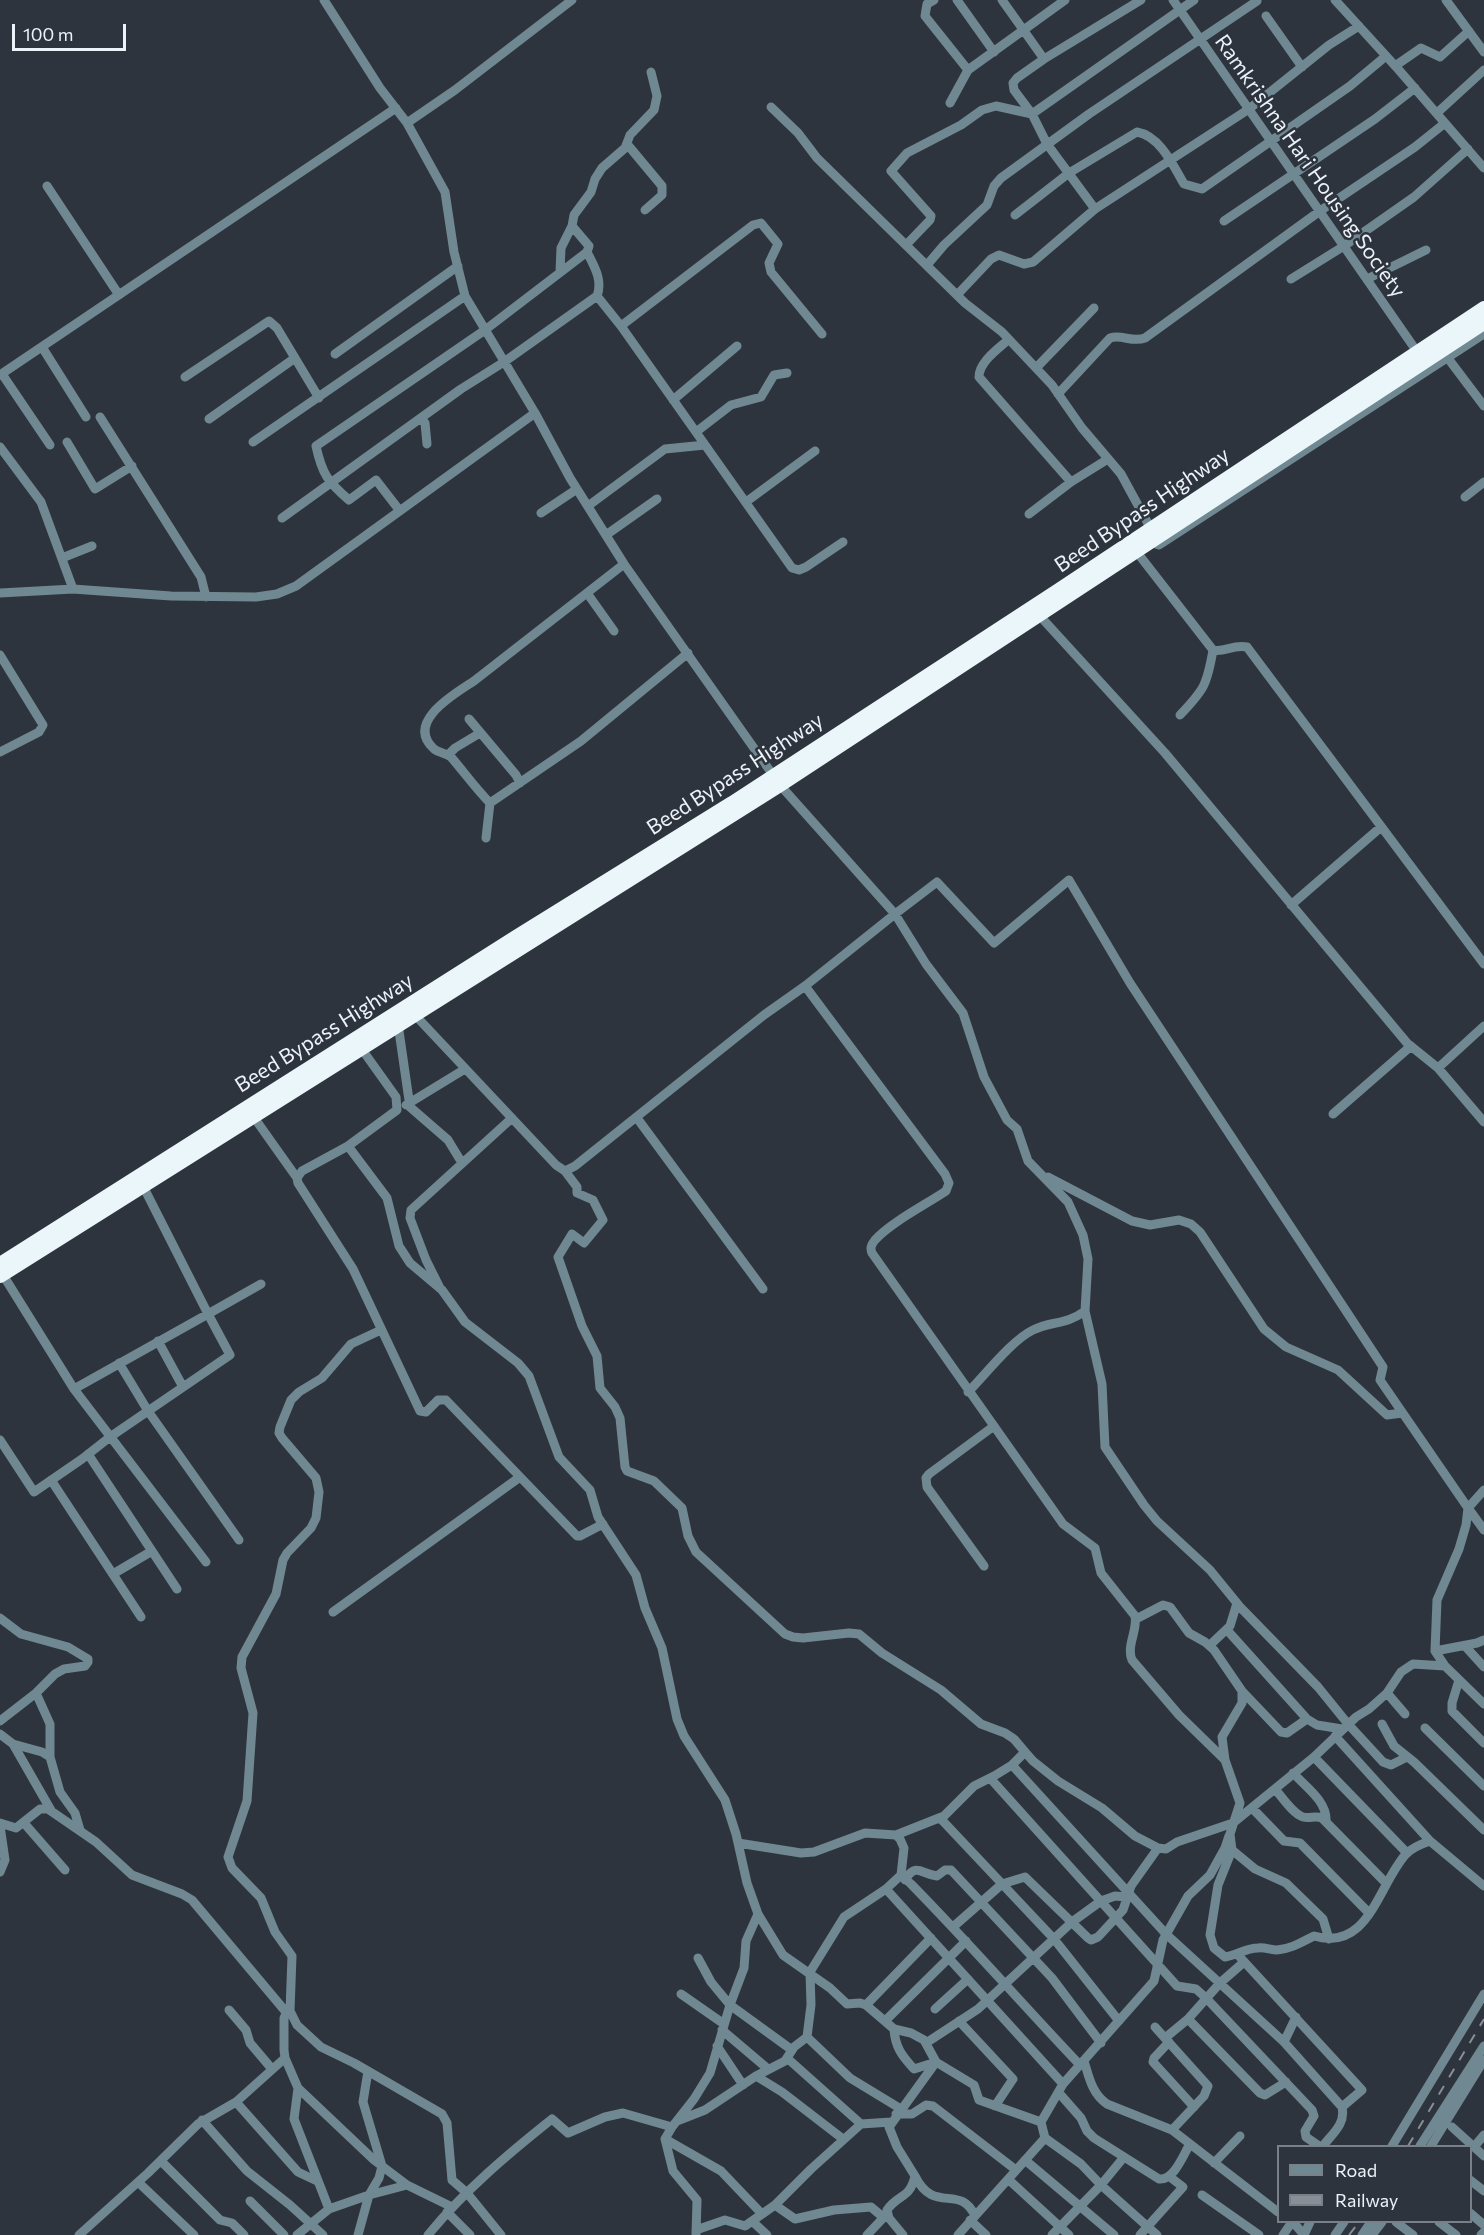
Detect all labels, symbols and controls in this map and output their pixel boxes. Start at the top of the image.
scale bar [15,12,129,50]
text: 100 m [23,23,73,45]
street label: Ramkrishna Hari Housing Society [1209,30,1411,302]
street label: Beed Bypass Highway [1050,442,1234,578]
street label: Beed Bypass Highway [642,708,828,840]
street label: Beed Bypass Highway [230,968,418,1098]
legend [1277,2145,1472,2223]
text: Road [1335,2159,1377,2181]
text: Railway [1335,2189,1398,2211]

